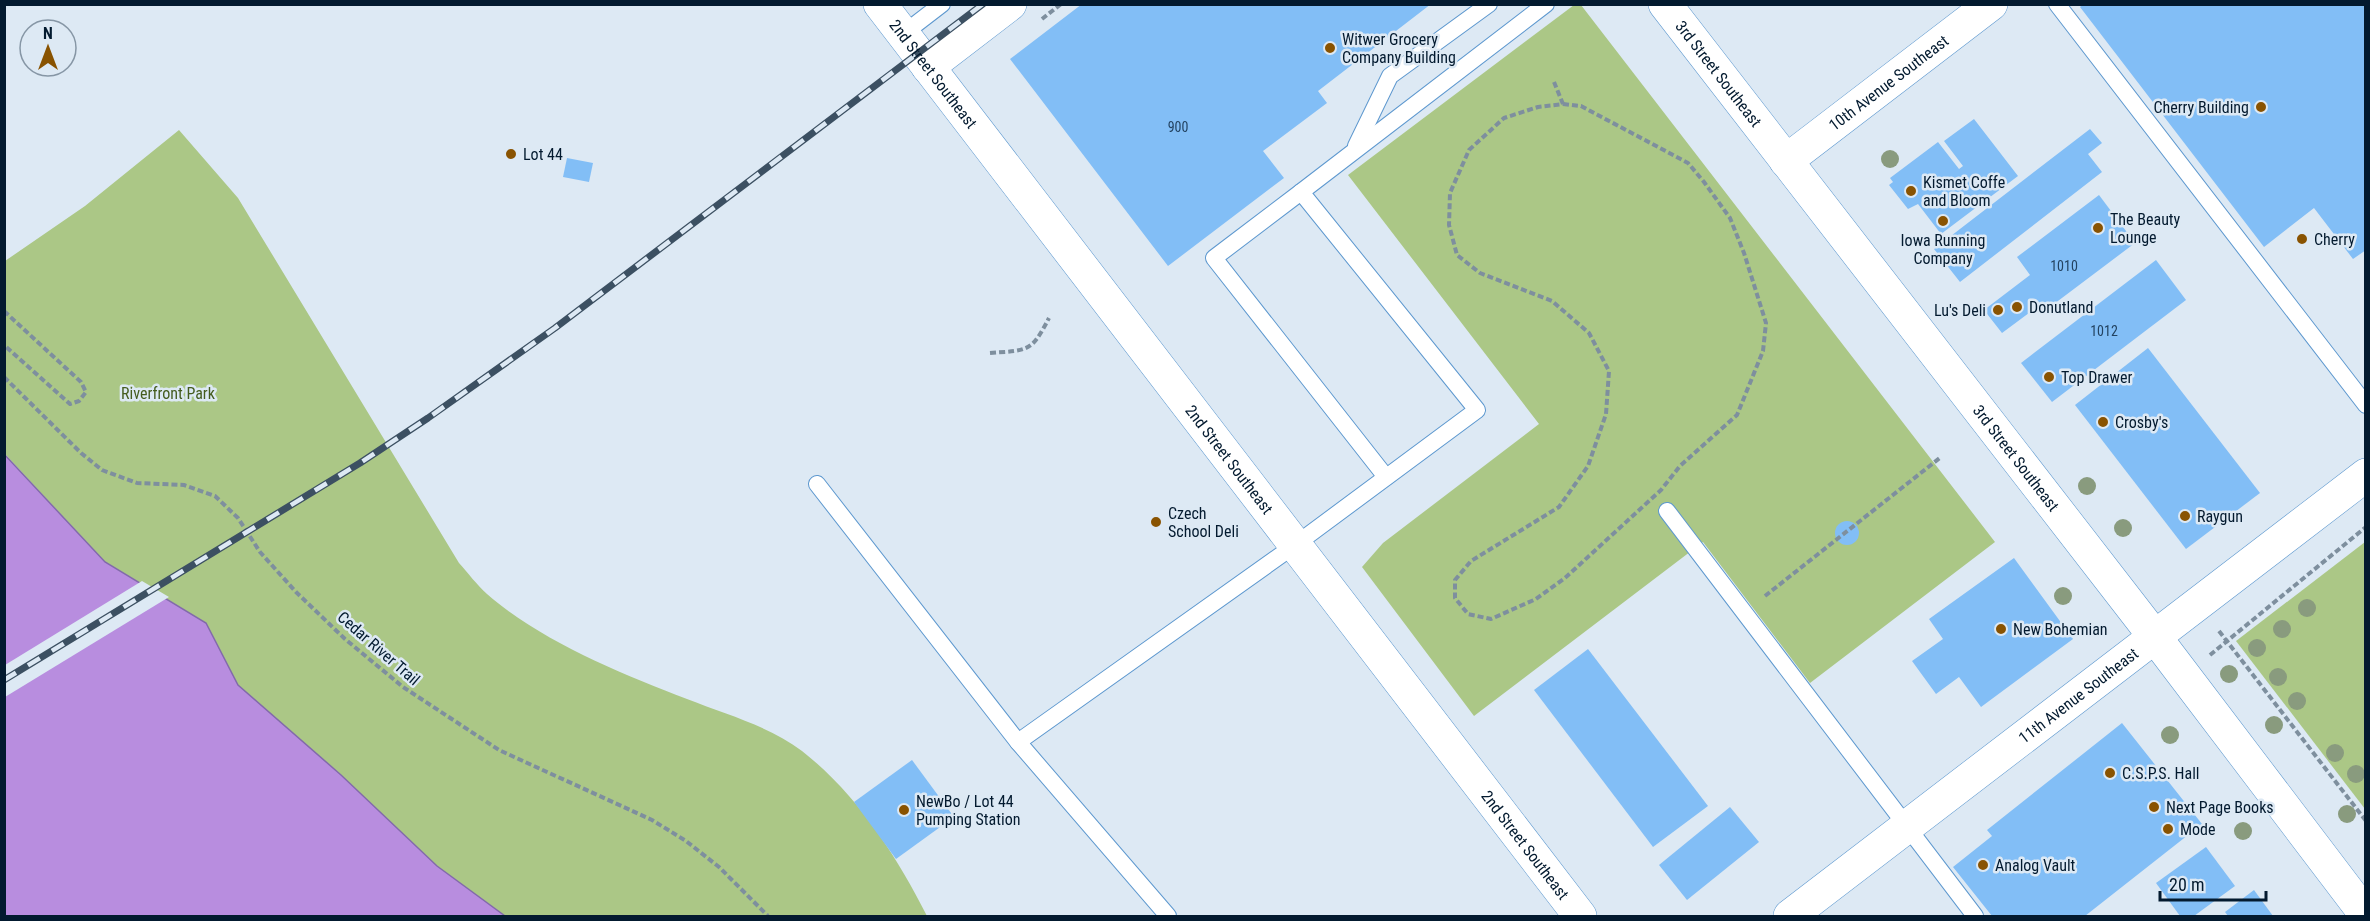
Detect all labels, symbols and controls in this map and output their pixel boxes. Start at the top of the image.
street label: 2nd Street Southeast [885,16,981,133]
street label: 3rd Street Southeast [1671,17,1766,131]
north arrow [18,18,78,78]
text: N [43,24,53,43]
place label: Witwer Grocery Company Building [1342,30,1456,67]
street label: 10th Avenue Southeast [1825,31,1952,135]
marker: Witwer Grocery Company Building [1323,41,1337,55]
place label: Cherry Building [2153,98,2249,117]
marker: Cherry Building [2254,100,2268,114]
house number: 900 [1168,119,1188,135]
place label: Lot 44 [523,145,563,164]
marker: Lot 44 [504,147,518,161]
place label: Kismet Coffe and Bloom [1923,173,2005,210]
marker: Kismet Coffe and Bloom [1904,184,1918,198]
place label: The Beauty Lounge [2110,210,2181,247]
marker: Iowa Running Company [1936,214,1950,228]
marker: The Beauty Lounge [2091,221,2105,235]
place label: Cherry [2314,230,2355,249]
place label: Iowa Running Company [1901,231,1985,268]
marker: Cherry [2295,232,2309,246]
house number: 1010 [2050,258,2078,274]
place label: Donutland [2029,298,2093,317]
marker: Donutland [2010,300,2024,314]
place label: Lu's Deli [1934,301,1986,320]
marker: Lu's Deli [1991,303,2005,317]
house number: 1012 [2090,323,2118,339]
place label: Top Drawer [2061,368,2132,387]
marker: Top Drawer [2042,370,2056,384]
park label: Riverfront Park [121,384,216,403]
street label: 2nd Street Southeast [1181,401,1277,518]
street label: 3rd Street Southeast [1969,401,2063,515]
place label: Crosby's [2115,413,2168,432]
marker: Crosby's [2096,415,2110,429]
place label: Czech School Deli [1168,504,1239,541]
place label: Raygun [2197,507,2243,526]
marker: Raygun [2178,509,2192,523]
marker: Czech School Deli [1149,515,1163,529]
street label: Cedar River Trail [334,608,424,689]
place label: New Bohemian [2013,620,2108,639]
marker: New Bohemian [1994,622,2008,636]
street label: 11th Avenue Southeast [2015,644,2142,747]
place label: C.S.P.S. Hall [2122,764,2199,783]
marker: C.S.P.S. Hall [2103,766,2117,780]
street label: 2nd Street Southeast [1477,787,1573,904]
place label: NewBo / Lot 44 Pumping Station [916,792,1020,829]
place label: Next Page Books [2166,798,2274,817]
marker: Next Page Books [2147,800,2161,814]
marker: NewBo / Lot 44 Pumping Station [897,803,911,817]
place label: Mode [2180,820,2216,839]
marker: Mode [2161,822,2175,836]
place label: Analog Vault [1995,856,2076,875]
marker: Analog Vault [1976,858,1990,872]
scale bar [2160,864,2266,902]
text: 20 m [2169,874,2204,895]

